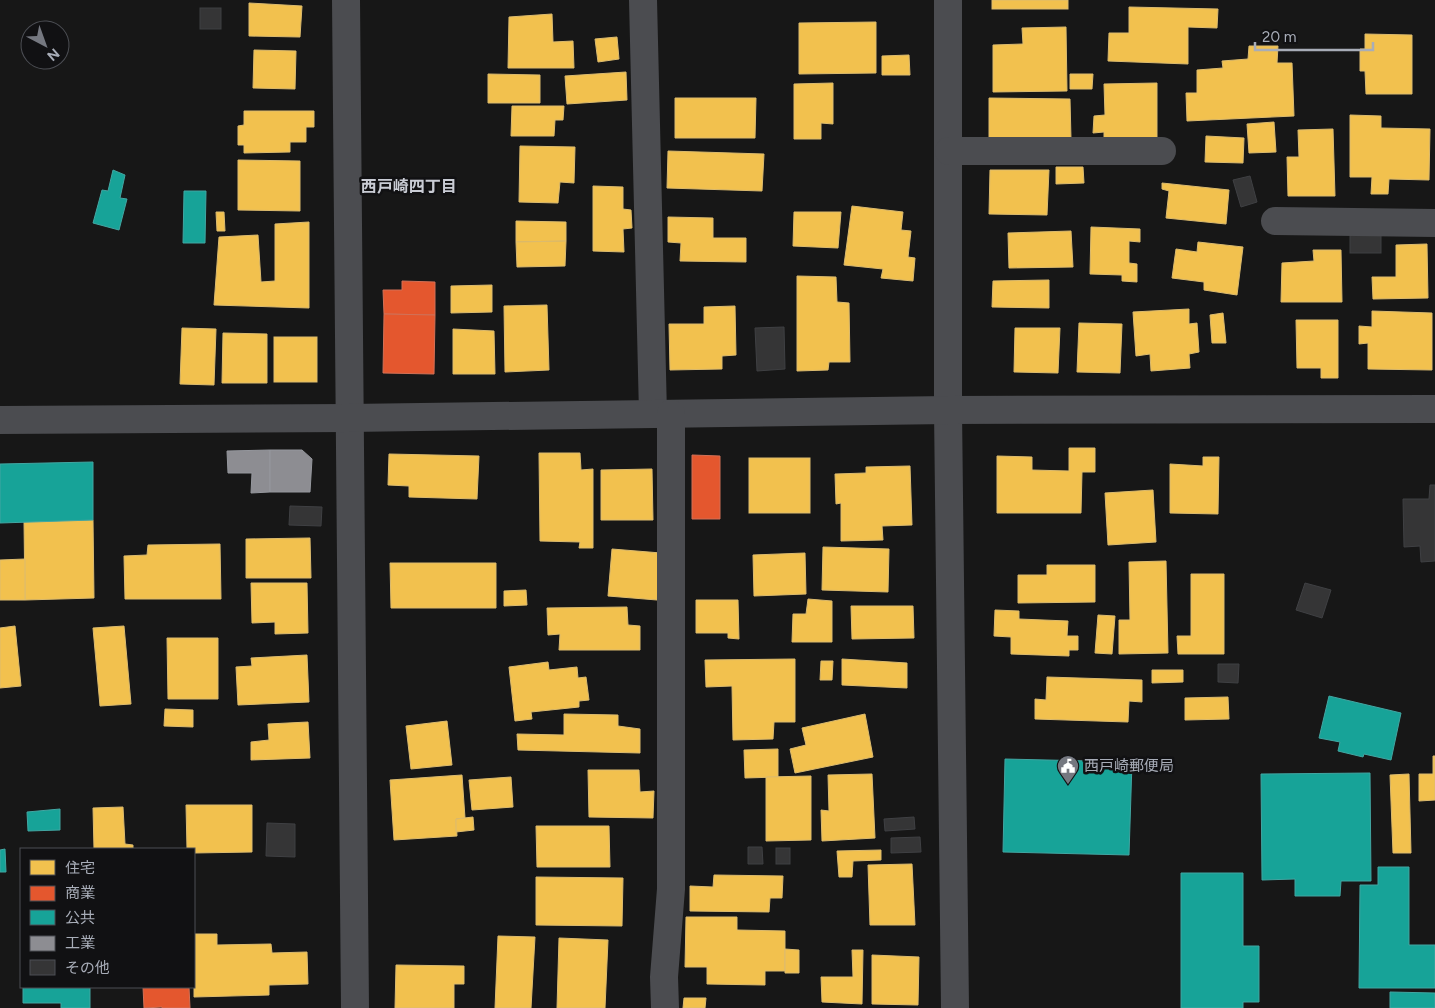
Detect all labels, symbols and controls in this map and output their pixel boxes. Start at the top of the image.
north arrow [20,20,70,70]
scale bar [1255,20,1372,52]
text: 20 m [1262,28,1296,46]
text: N [44,44,63,64]
district label: 西戸崎四丁目 [361,177,457,196]
public building icon: 西戸崎郵便局 [1056,754,1080,785]
place label: 西戸崎郵便局 [1084,757,1174,775]
legend [20,848,195,988]
text: 住宅 [65,859,95,877]
text: 商業 [65,884,95,902]
text: 公共 [65,909,95,927]
text: 工業 [65,934,95,952]
text: その他 [65,959,110,977]

